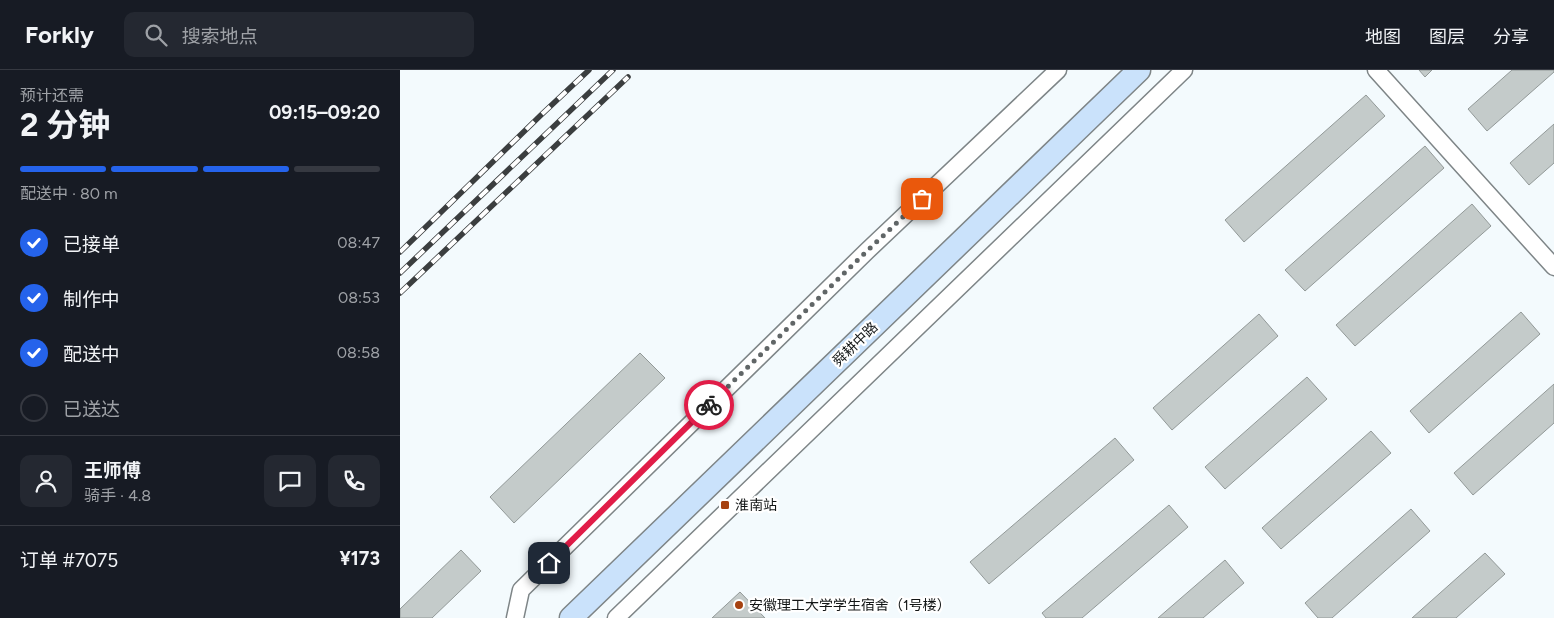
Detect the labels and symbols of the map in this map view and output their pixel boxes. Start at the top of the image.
pin [901,178,943,220]
street label: 舜耕中路 [829,319,881,370]
courier [684,380,734,430]
place label: 淮南站 [735,497,777,514]
marker: 淮南站 [719,499,731,511]
pin [528,542,570,584]
place label: 安徽理工大学学生宿舍（1号楼） [749,597,951,614]
marker: 安徽理工大学学生宿舍（1号楼） [733,599,745,611]

